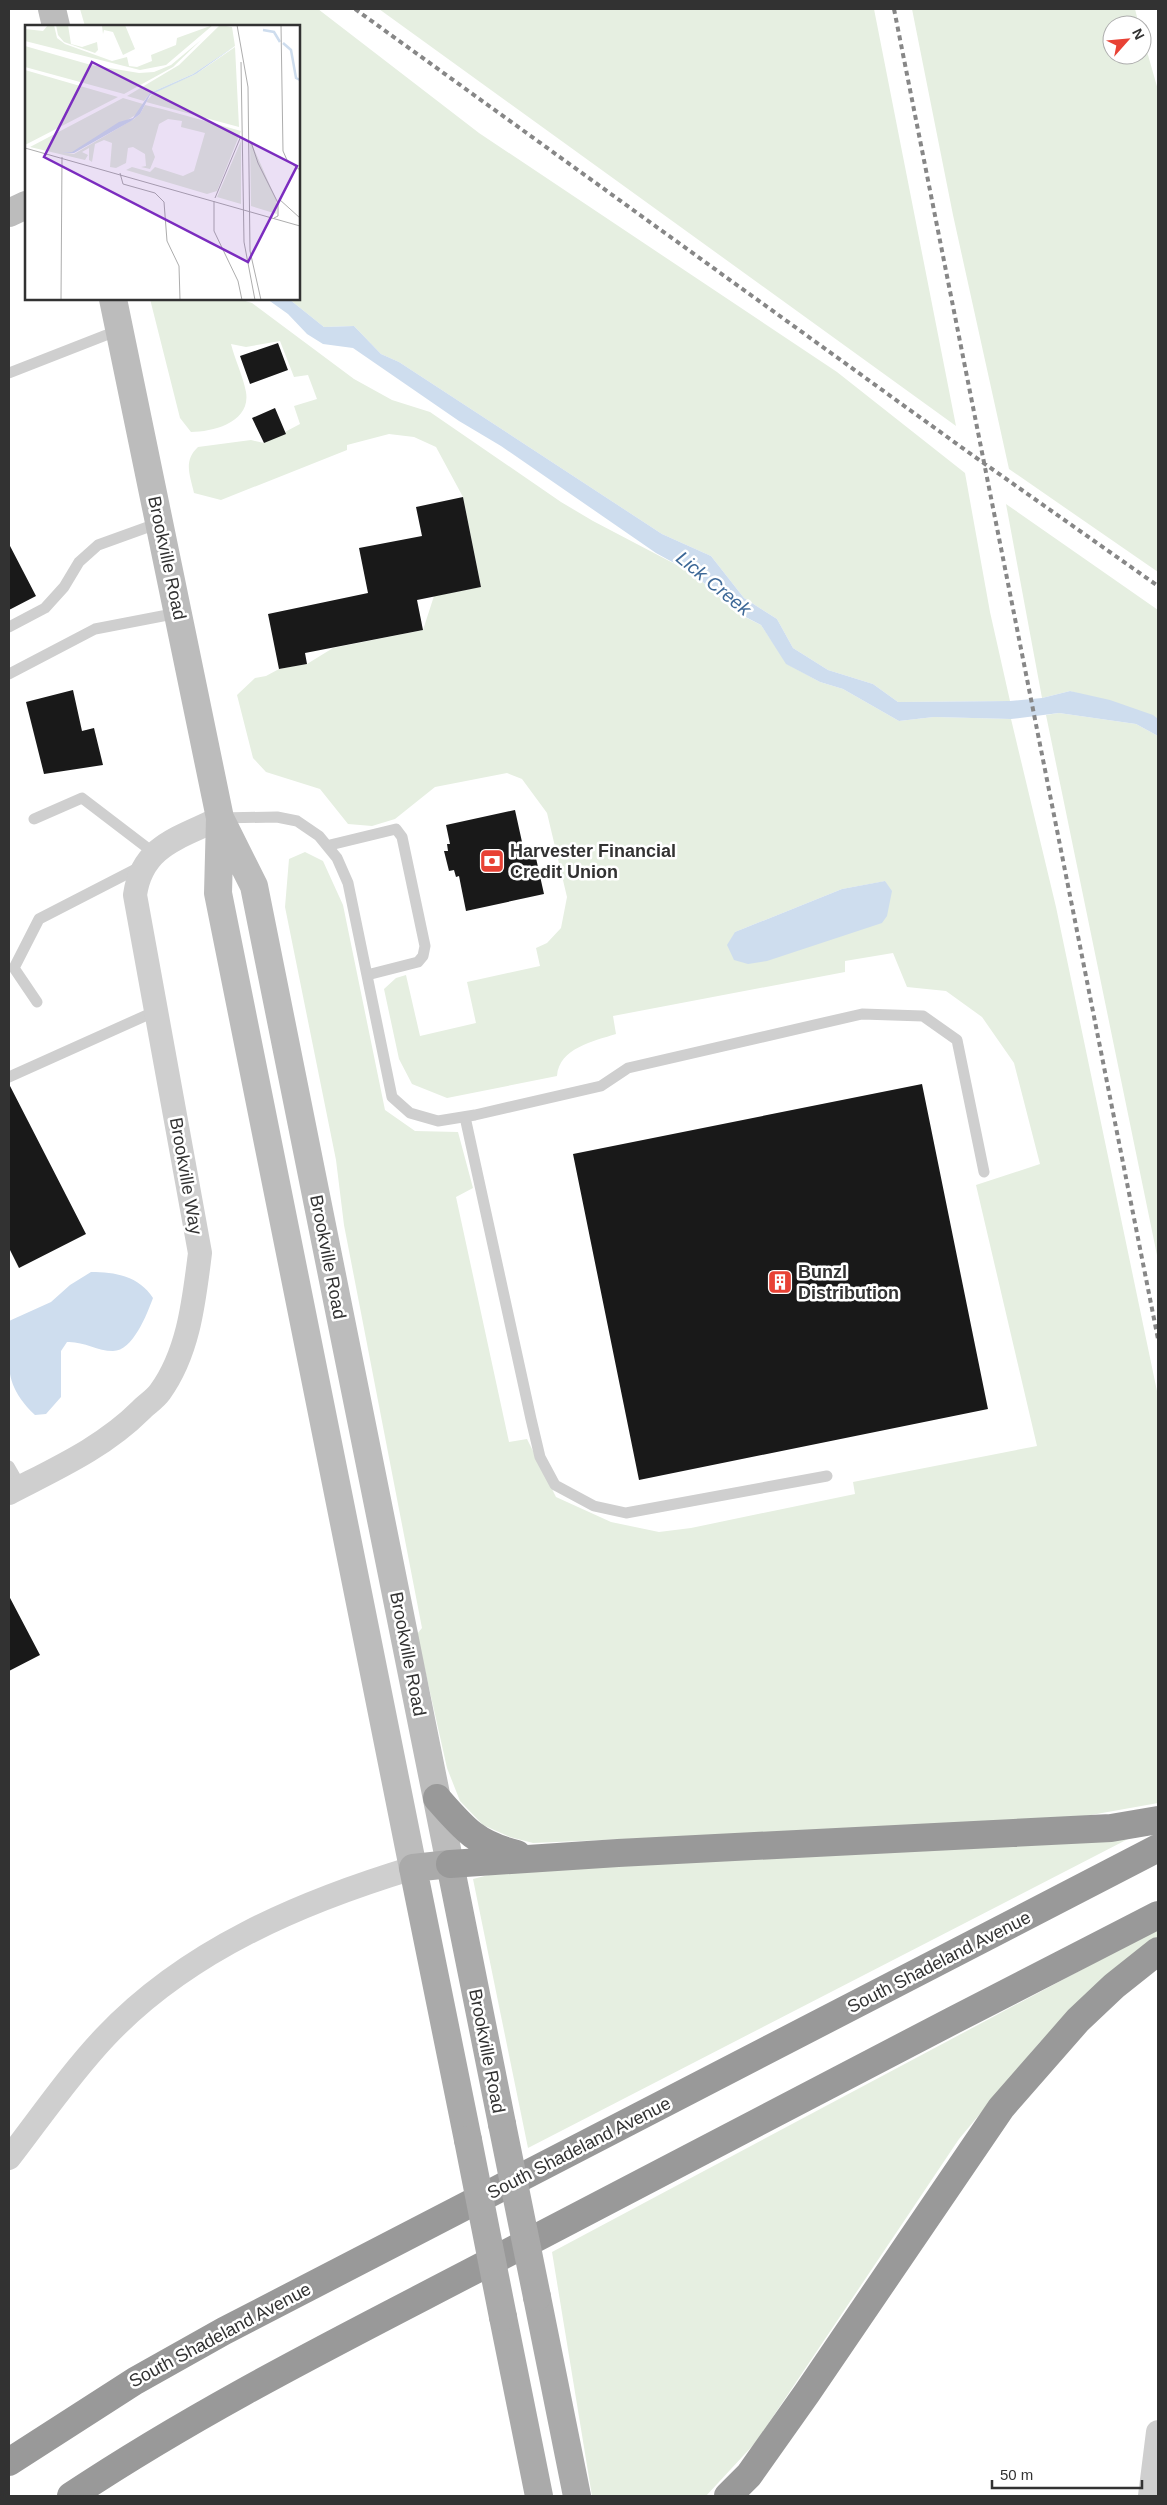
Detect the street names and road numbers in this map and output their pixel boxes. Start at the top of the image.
street label: Brookville Road [144,494,190,622]
street label: Brookville Way [166,1116,206,1236]
street label: Brookville Road [306,1193,350,1321]
street label: Brookville Road [386,1590,430,1718]
street label: South Shadeland Avenue [844,1907,1034,2017]
street label: Brookville Road [465,1987,509,2115]
street label: South Shadeland Avenue [484,2093,674,2203]
street label: South Shadeland Avenue [126,2279,314,2391]

